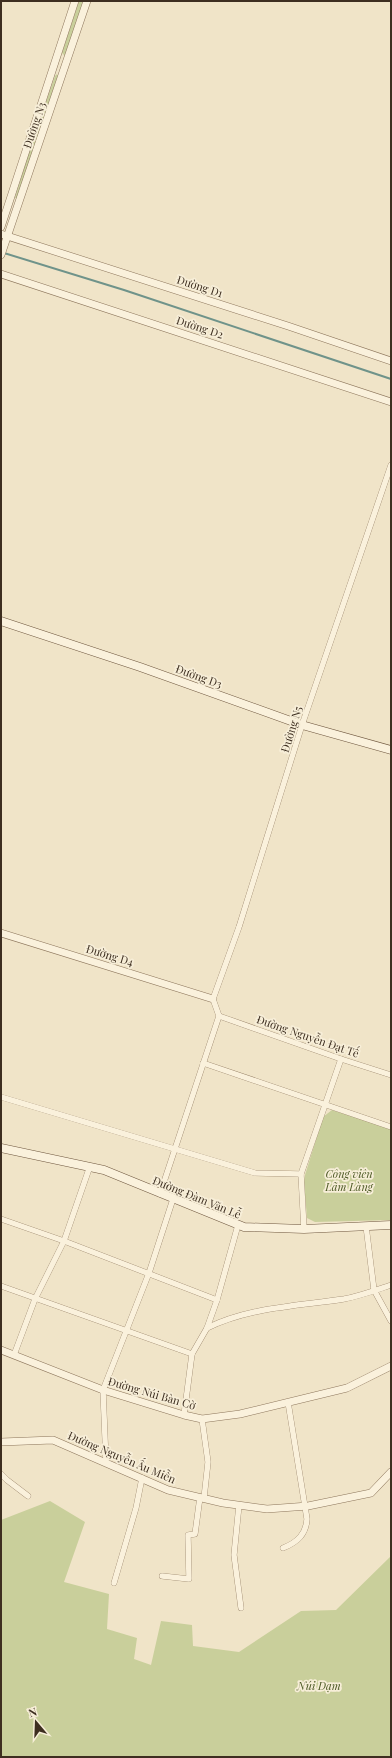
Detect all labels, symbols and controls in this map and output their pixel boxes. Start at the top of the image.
street label: Đường N3 [19,100,49,150]
street label: Đường D1 [175,272,225,300]
street label: Đường D2 [175,312,225,342]
street label: Đường D3 [174,661,224,691]
street label: Đường N5 [277,704,305,754]
street label: Đường D4 [84,941,136,969]
street label: Đường Nguyễn Đạt Tế [255,1010,362,1061]
park label: Công viên Lãm Làng [324,1166,374,1194]
street label: Đường Đàm Văn Lễ [151,1172,244,1222]
street label: Đường Núi Bàn Cờ [106,1373,198,1413]
street label: Đường Nguyễn Ấu Miễn [66,1426,179,1487]
park label: Núi Dạm [296,1678,341,1693]
north arrow [16,1702,56,1742]
text: N [26,1704,39,1720]

